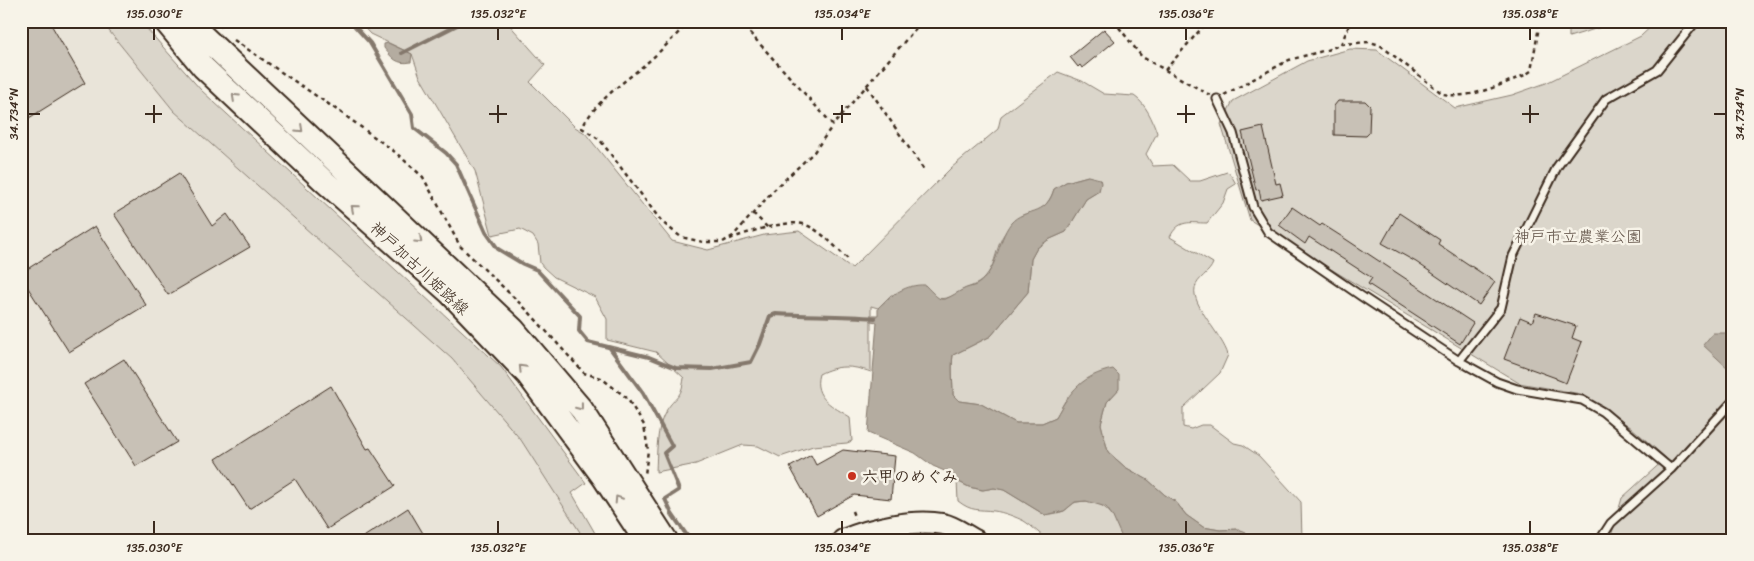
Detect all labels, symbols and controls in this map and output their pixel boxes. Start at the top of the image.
text: 135.030°E [126,3,183,25]
text: 135.032°E [470,3,527,25]
text: 135.034°E [814,3,871,25]
text: 135.036°E [1158,3,1215,25]
text: 135.038°E [1502,3,1559,25]
text: 34.734°N [3,87,25,140]
text: 34.734°N [1729,87,1751,140]
one-way arrow [232,94,241,103]
one-way arrow [295,123,304,132]
one-way arrow [351,205,360,214]
street label: 神戸加古川姫路線 [363,214,476,323]
park label: 神戸市立農業公園 [1514,222,1642,251]
one-way arrow [413,234,422,243]
one-way arrow [519,365,528,374]
one-way arrow [574,401,582,410]
place label: 六甲のめぐみ [862,462,958,491]
marker: 六甲のめぐみ [846,470,858,482]
one-way arrow [615,495,624,505]
text: 135.030°E [126,537,183,559]
text: 135.032°E [470,537,527,559]
text: 135.034°E [814,537,871,559]
text: 135.036°E [1158,537,1215,559]
text: 135.038°E [1502,537,1559,559]

